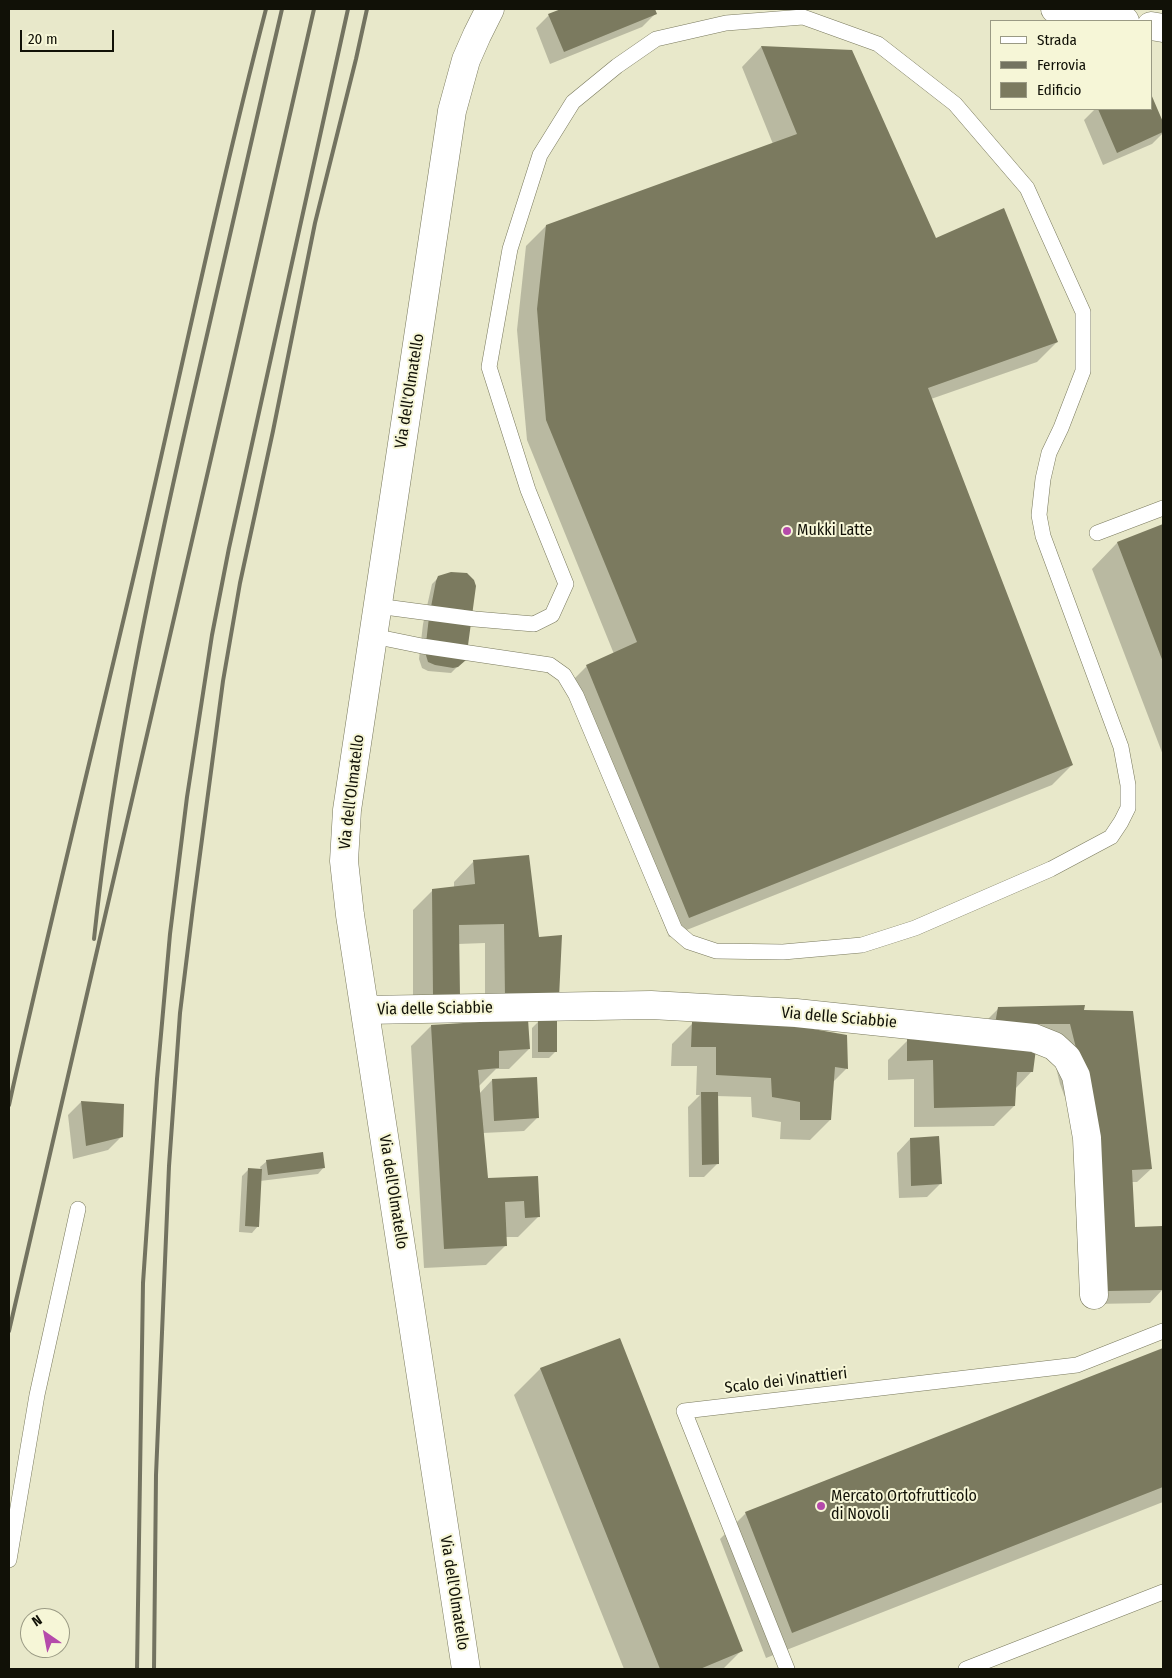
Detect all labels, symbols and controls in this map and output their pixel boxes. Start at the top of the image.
scale bar [22,20,116,52]
legend [990,20,1152,110]
text: 20 m [28,30,58,48]
text: Strada [1037,31,1077,49]
text: Ferrovia [1037,56,1086,74]
text: Edificio [1037,81,1082,99]
street label: Via dell'Olmatello [391,332,429,450]
place label: Mukki Latte [797,521,872,541]
marker: Mukki Latte [781,525,793,537]
street label: Via dell'Olmatello [335,733,369,851]
street label: Via delle Sciabbie [377,998,493,1020]
street label: Via delle Sciabbie [780,1003,898,1033]
street label: Via dell'Olmatello [374,1133,412,1251]
street label: Scalo dei Vinattieri [724,1364,848,1398]
place label: Mercato Ortofrutticolo di Novoli [831,1487,977,1525]
marker: Mercato Ortofrutticolo di Novoli [815,1500,827,1512]
street label: Via dell'Olmatello [435,1534,473,1652]
north arrow [20,1608,70,1658]
text: N [29,1611,45,1630]

